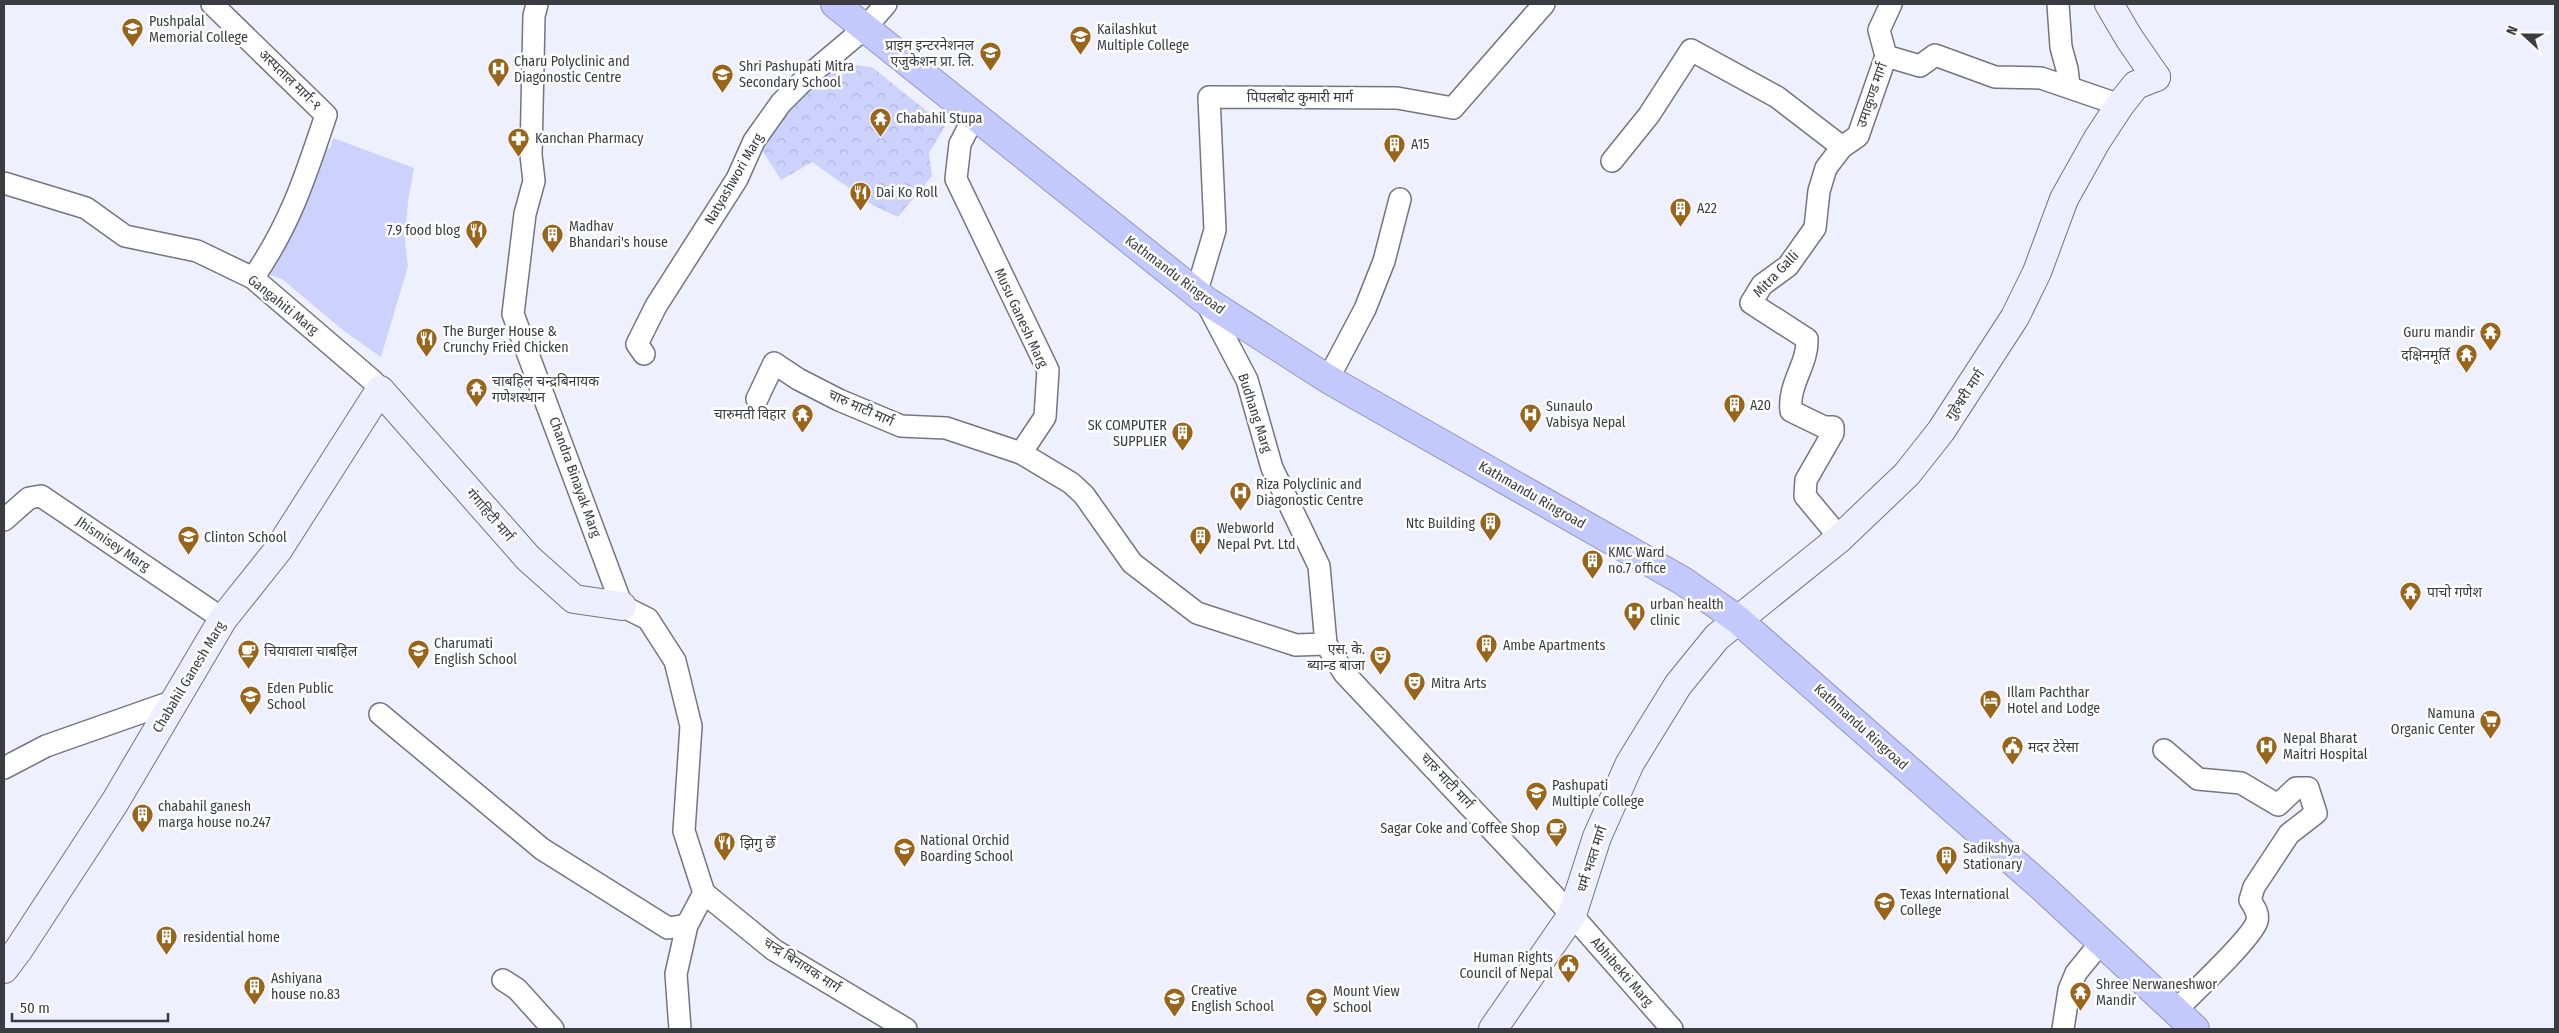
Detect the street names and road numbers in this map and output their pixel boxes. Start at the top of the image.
street label: अस्पताल मार्ग-१ [255,46,325,114]
street label: उमाकुण्ड मार्ग [1853,59,1892,130]
street label: पिपलबोट कुमारी मार्ग [1247,89,1354,107]
street label: Natyashwori Marg [701,130,767,228]
street label: Kathmandu Ringroad [1122,232,1228,318]
street label: Mitra Galli [1750,247,1802,301]
street label: Musu Ganesh Marg [991,266,1052,371]
street label: Gangahiti Marg [244,271,322,339]
street label: गुहेश्वरी मार्ग [1941,365,1990,424]
street label: Budhang Marg [1234,371,1276,455]
street label: चारु माटी मार्ग [826,386,897,430]
street label: Chandra Binayak Marg [545,415,605,540]
street label: Kathmandu Ringroad [1476,458,1588,532]
street label: गंगाहिटी मार्ग [462,485,518,546]
street label: Jhismisey Marg [73,513,154,575]
street label: Chabahil Ganesh Marg [149,618,229,736]
street label: Kathmandu Ringroad [1811,680,1911,774]
street label: चारु माटी मार्ग [1417,750,1478,813]
street label: धर्म भक्त मार्ग [1573,823,1611,894]
street label: चन्द्र बिनायक मार्ग [760,934,845,997]
street label: Abhibekti Marg [1587,934,1657,1010]

